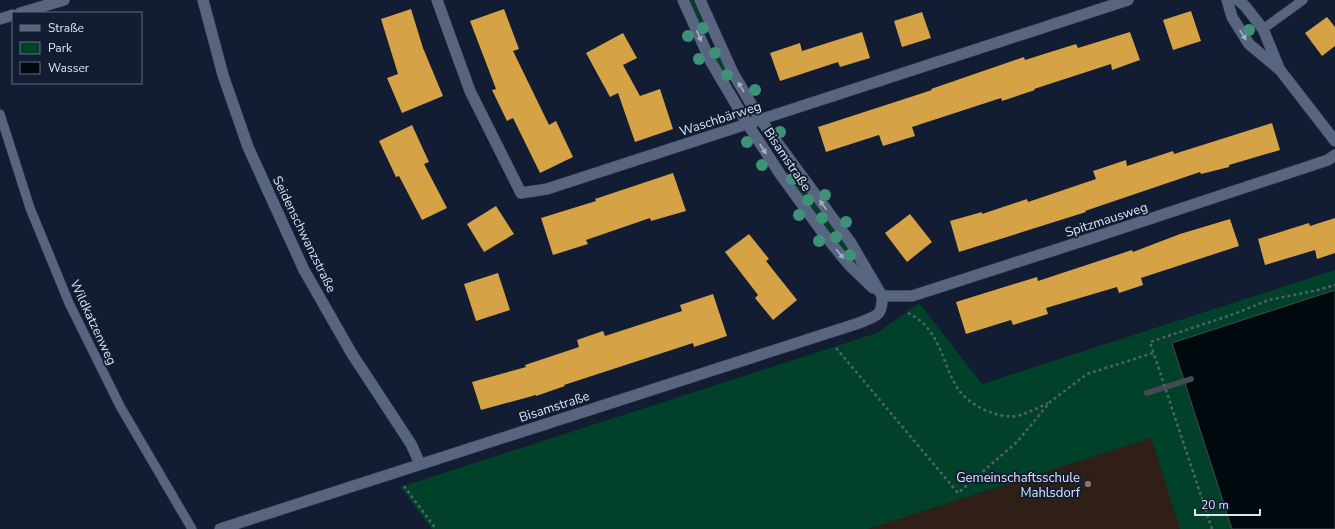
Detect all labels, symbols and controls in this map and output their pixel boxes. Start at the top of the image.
legend [12,12,142,84]
text: Straße [48,20,84,36]
one-way arrow [696,30,702,41]
one-way arrow [1239,30,1247,40]
text: Park [48,40,73,56]
text: Wasser [48,60,90,76]
one-way arrow [737,82,745,92]
street label: Waschbärweg [677,97,764,141]
street label: Bisamstraße [759,124,815,195]
one-way arrow [759,144,767,154]
street label: Seidenschwanzstraße [268,173,340,296]
street label: Spitzmausweg [1063,198,1150,242]
one-way arrow [819,199,827,210]
one-way arrow [835,248,844,259]
street label: Wildkatzenweg [65,277,121,368]
street label: Bisamstraße [517,387,592,427]
place label: Gemeinschaftsschule Mahlsdorf [956,469,1081,502]
marker: Gemeinschaftsschule Mahlsdorf [1083,479,1093,489]
scale bar [1195,491,1260,517]
text: 20 m [1201,497,1229,513]

